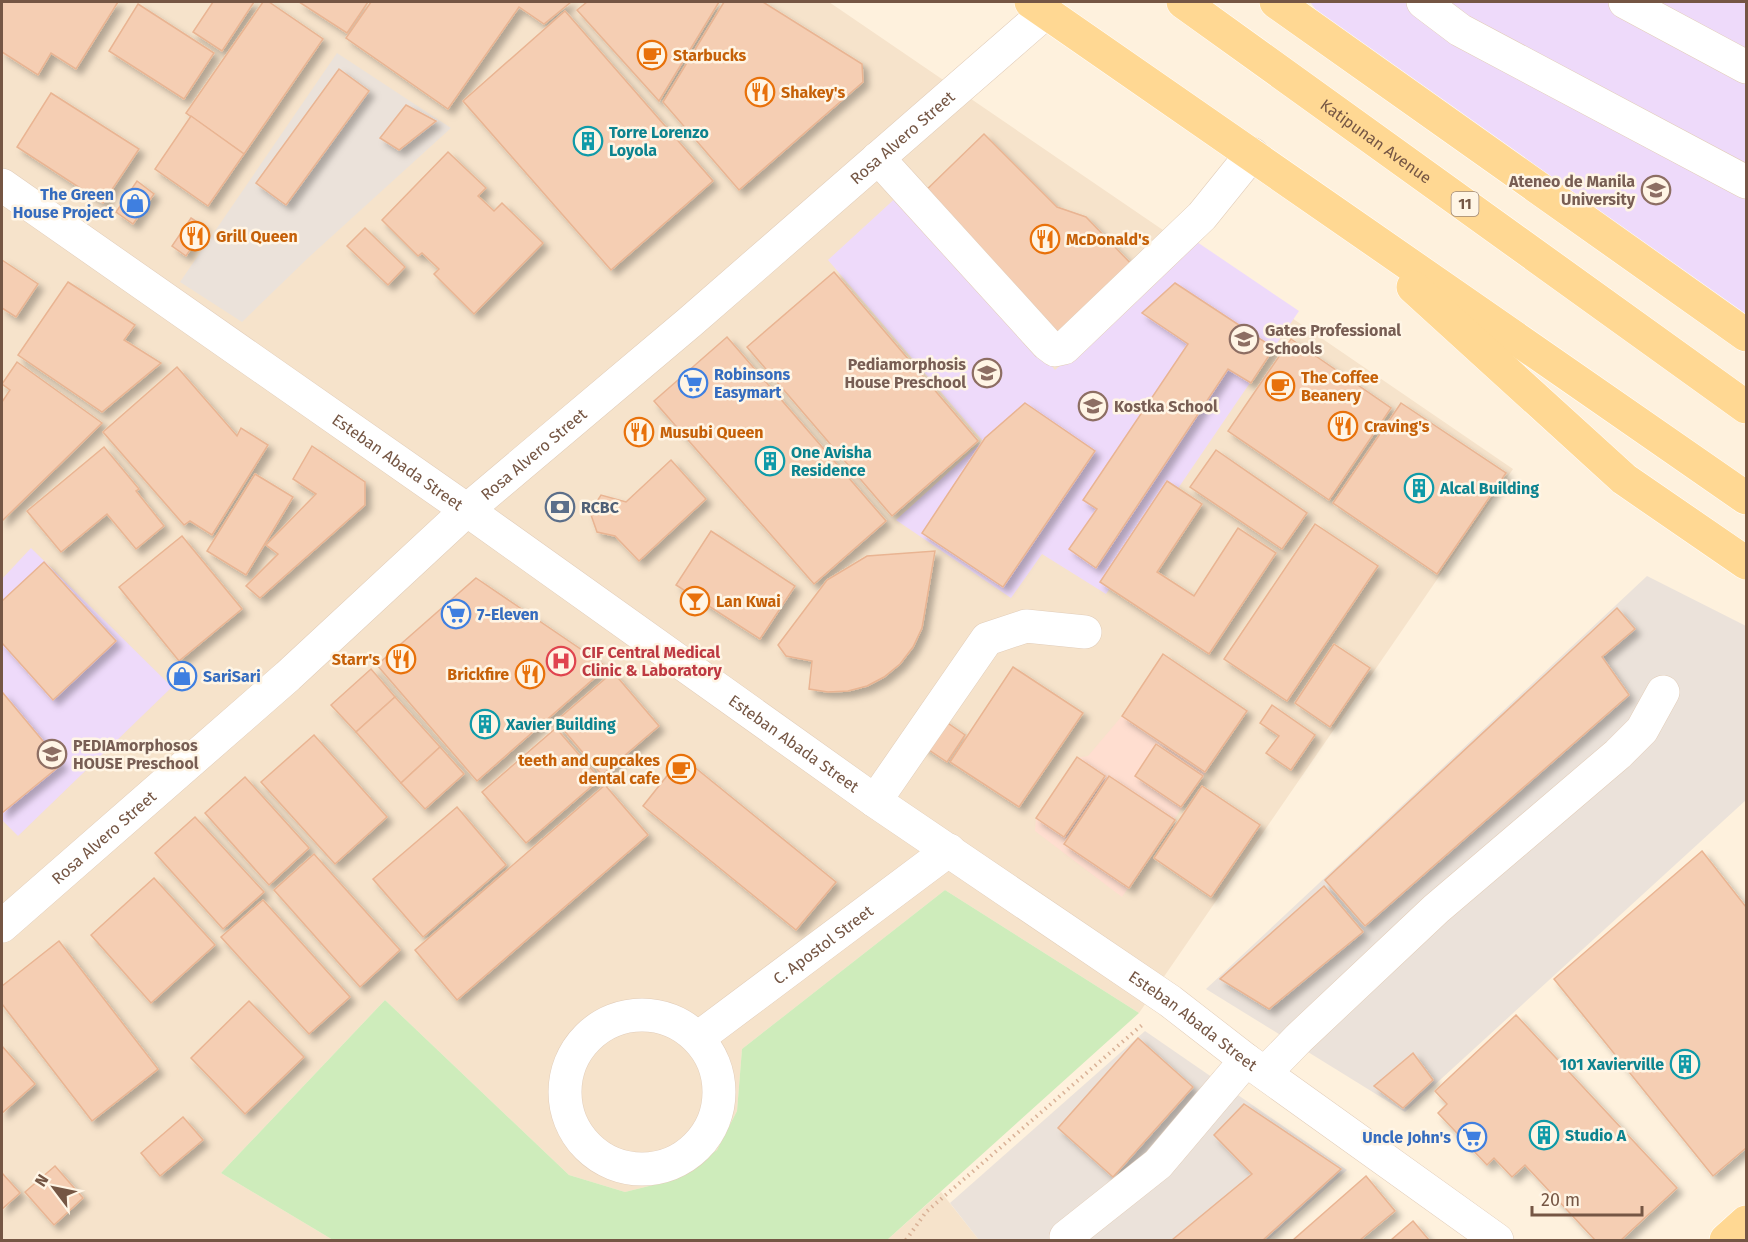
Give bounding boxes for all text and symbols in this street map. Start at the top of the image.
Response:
cafe icon: Starbucks [636,39,668,71]
place label: Starbucks [673,46,746,65]
restaurant icon: Shakey's [744,76,776,108]
place label: Shakey's [781,83,845,102]
street label: Rosa Alvero Street [846,87,958,188]
street label: Katipunan Avenue [1317,95,1435,187]
place label: Torre Lorenzo Loyola [609,123,709,160]
building icon: Torre Lorenzo Loyola [572,125,604,157]
place label: Ateneo de Manila University [1508,172,1636,209]
school or university icon: Ateneo de Manila University [1640,174,1672,206]
place label: The Green House Project [13,185,115,222]
shop icon: The Green House Project [119,187,151,219]
road number: 11 [1452,192,1478,216]
restaurant icon: Grill Queen [179,220,211,252]
restaurant icon: McDonald's [1029,223,1061,255]
place label: Grill Queen [216,227,298,246]
place label: McDonald's [1066,230,1150,249]
place label: Gates Professional Schools [1265,321,1401,358]
school or university icon: Gates Professional Schools [1228,323,1260,355]
place label: Pediamorphosis House Preschool [844,355,966,392]
school or university icon: Pediamorphosis House Preschool [971,357,1003,389]
place label: Robinsons Easymart [714,365,791,402]
supermarket icon: Robinsons Easymart [677,367,709,399]
place label: The Coffee Beanery [1301,368,1379,405]
cafe icon: The Coffee Beanery [1264,370,1296,402]
school or university icon: Kostka School [1077,390,1109,422]
place label: Kostka School [1114,397,1218,416]
street label: Rosa Alvero Street [477,404,590,504]
street label: Esteban Abada Street [329,409,467,514]
restaurant icon: Craving's [1327,410,1359,442]
restaurant icon: Musubi Queen [623,416,655,448]
place label: Craving's [1364,417,1430,436]
place label: Musubi Queen [660,423,764,442]
place label: One Avisha Residence [791,443,872,480]
building icon: One Avisha Residence [754,445,786,477]
building icon: Alcal Building [1403,472,1435,504]
place label: Alcal Building [1439,479,1539,498]
bank icon: RCBC [544,491,576,523]
place label: RCBC [581,498,620,517]
bar icon: Lan Kwai [679,585,711,617]
place label: Lan Kwai [716,592,781,611]
supermarket icon: 7-Eleven [440,598,472,630]
place label: 7-Eleven [477,605,539,624]
restaurant icon: Starr's [385,643,417,675]
place label: CIF Central Medical Clinic & Laboratory [582,643,722,680]
hospital icon: CIF Central Medical Clinic & Laboratory [545,645,577,677]
place label: Starr's [332,650,380,669]
restaurant icon: Brickfire [514,658,546,690]
shop icon: SariSari [166,660,198,692]
place label: Brickfire [447,665,509,684]
place label: SariSari [203,667,261,686]
street label: Esteban Abada Street [725,690,863,796]
building icon: Xavier Building [469,708,501,740]
place label: Xavier Building [505,715,616,734]
place label: PEDIAmorphosos HOUSE Preschool [73,736,199,773]
school or university icon: PEDIAmorphosos HOUSE Preschool [36,738,68,770]
place label: teeth and cupcakes dental cafe [518,751,660,788]
cafe icon: teeth and cupcakes dental cafe [665,753,697,785]
street label: Rosa Alvero Street [48,786,160,888]
street label: C. Apostol Street [769,901,877,988]
street label: Esteban Abada Street [1125,966,1261,1075]
building icon: 101 Xavierville [1669,1048,1701,1080]
place label: 101 Xavierville [1560,1055,1664,1074]
building icon: Studio A [1528,1119,1560,1151]
supermarket icon: Uncle John's [1456,1121,1488,1153]
place label: Studio A [1565,1126,1627,1145]
place label: Uncle John's [1362,1128,1451,1147]
north arrow [24,1158,84,1218]
text: N [31,1171,53,1190]
scale bar [1532,1179,1642,1217]
text: 20 m [1541,1189,1580,1211]

